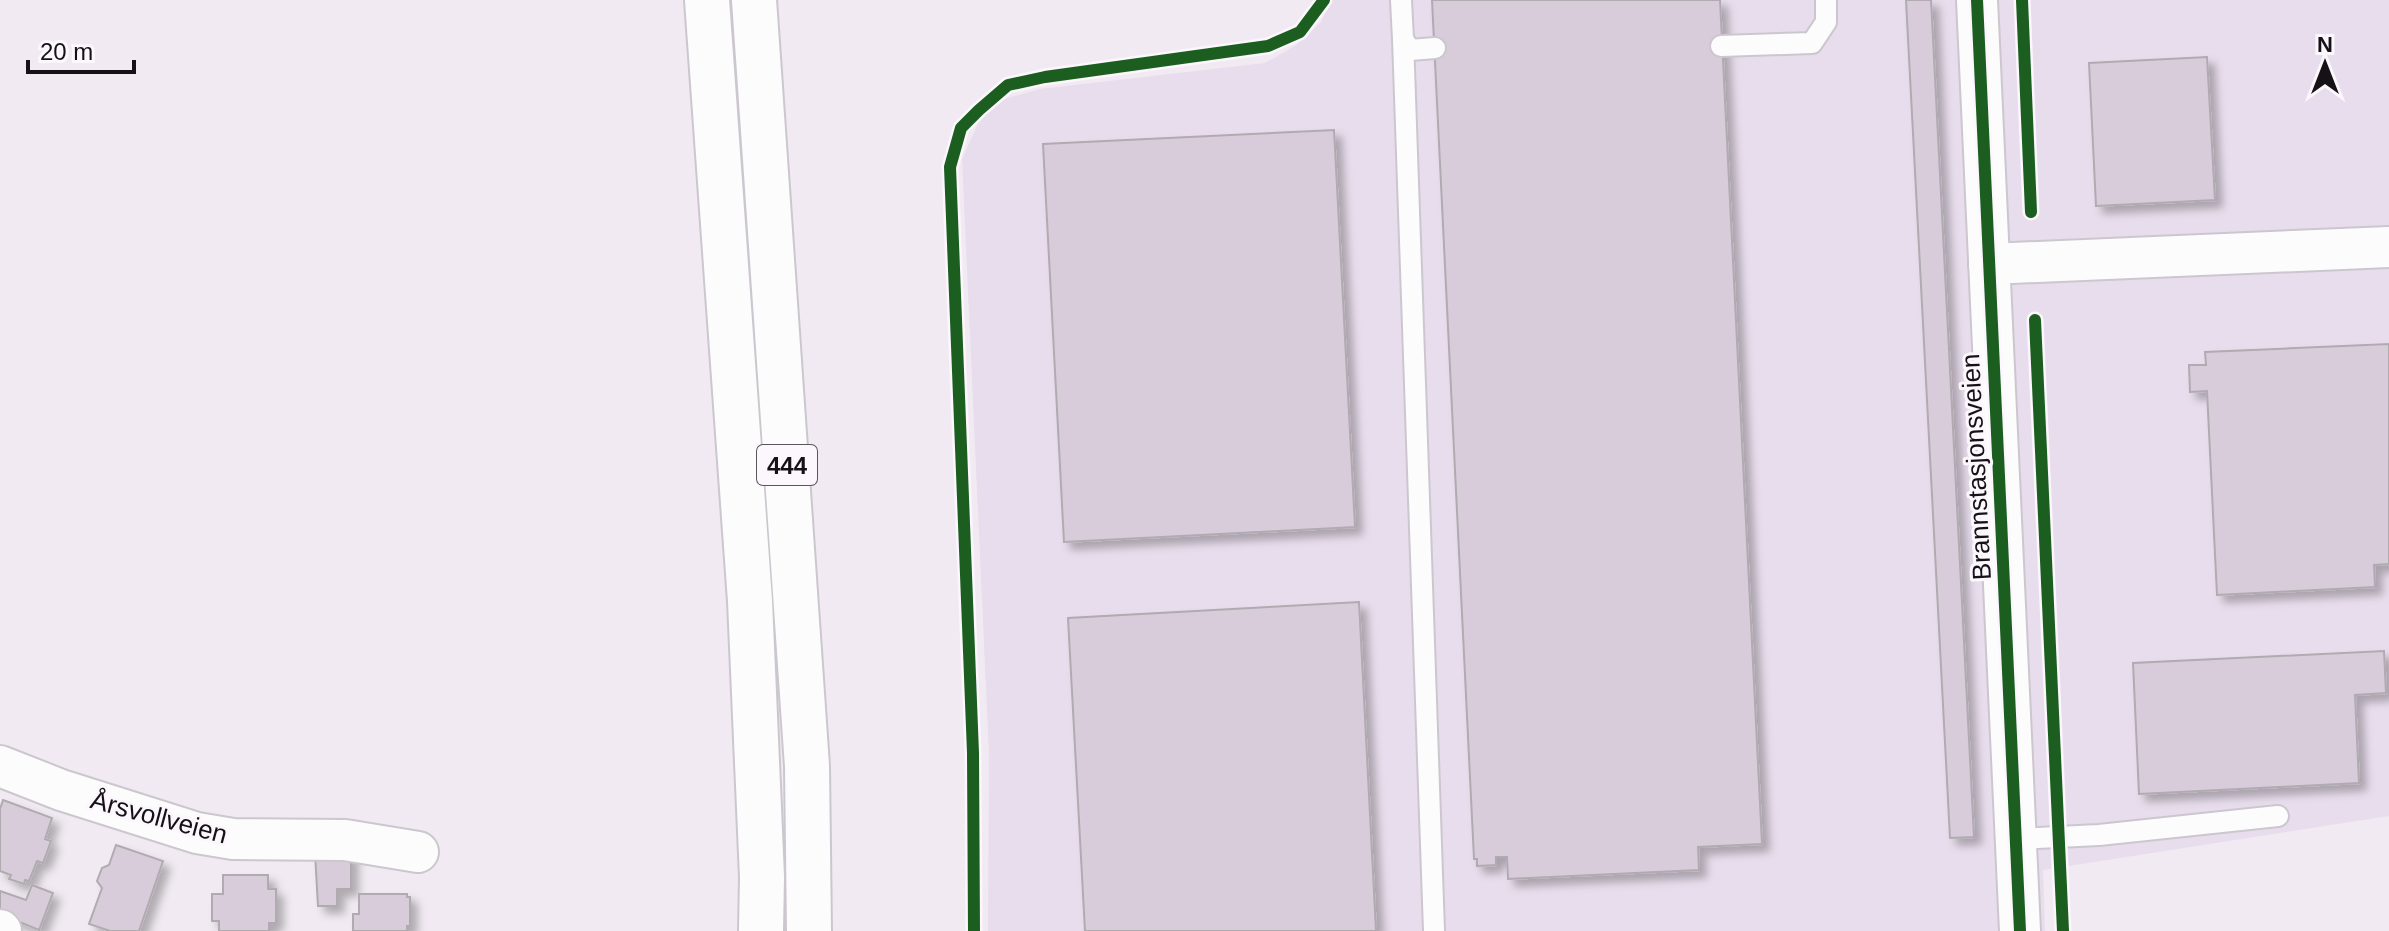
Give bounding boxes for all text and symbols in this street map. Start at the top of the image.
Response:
scale bar [28,24,134,74]
north arrow [2285,24,2365,104]
text: N [2317,32,2333,57]
text: 20 m [40,38,93,65]
street label: Brannstasjonsveien [1955,353,1997,581]
road number: 444 [757,445,817,485]
street label: Årsvollveien [87,784,231,850]

